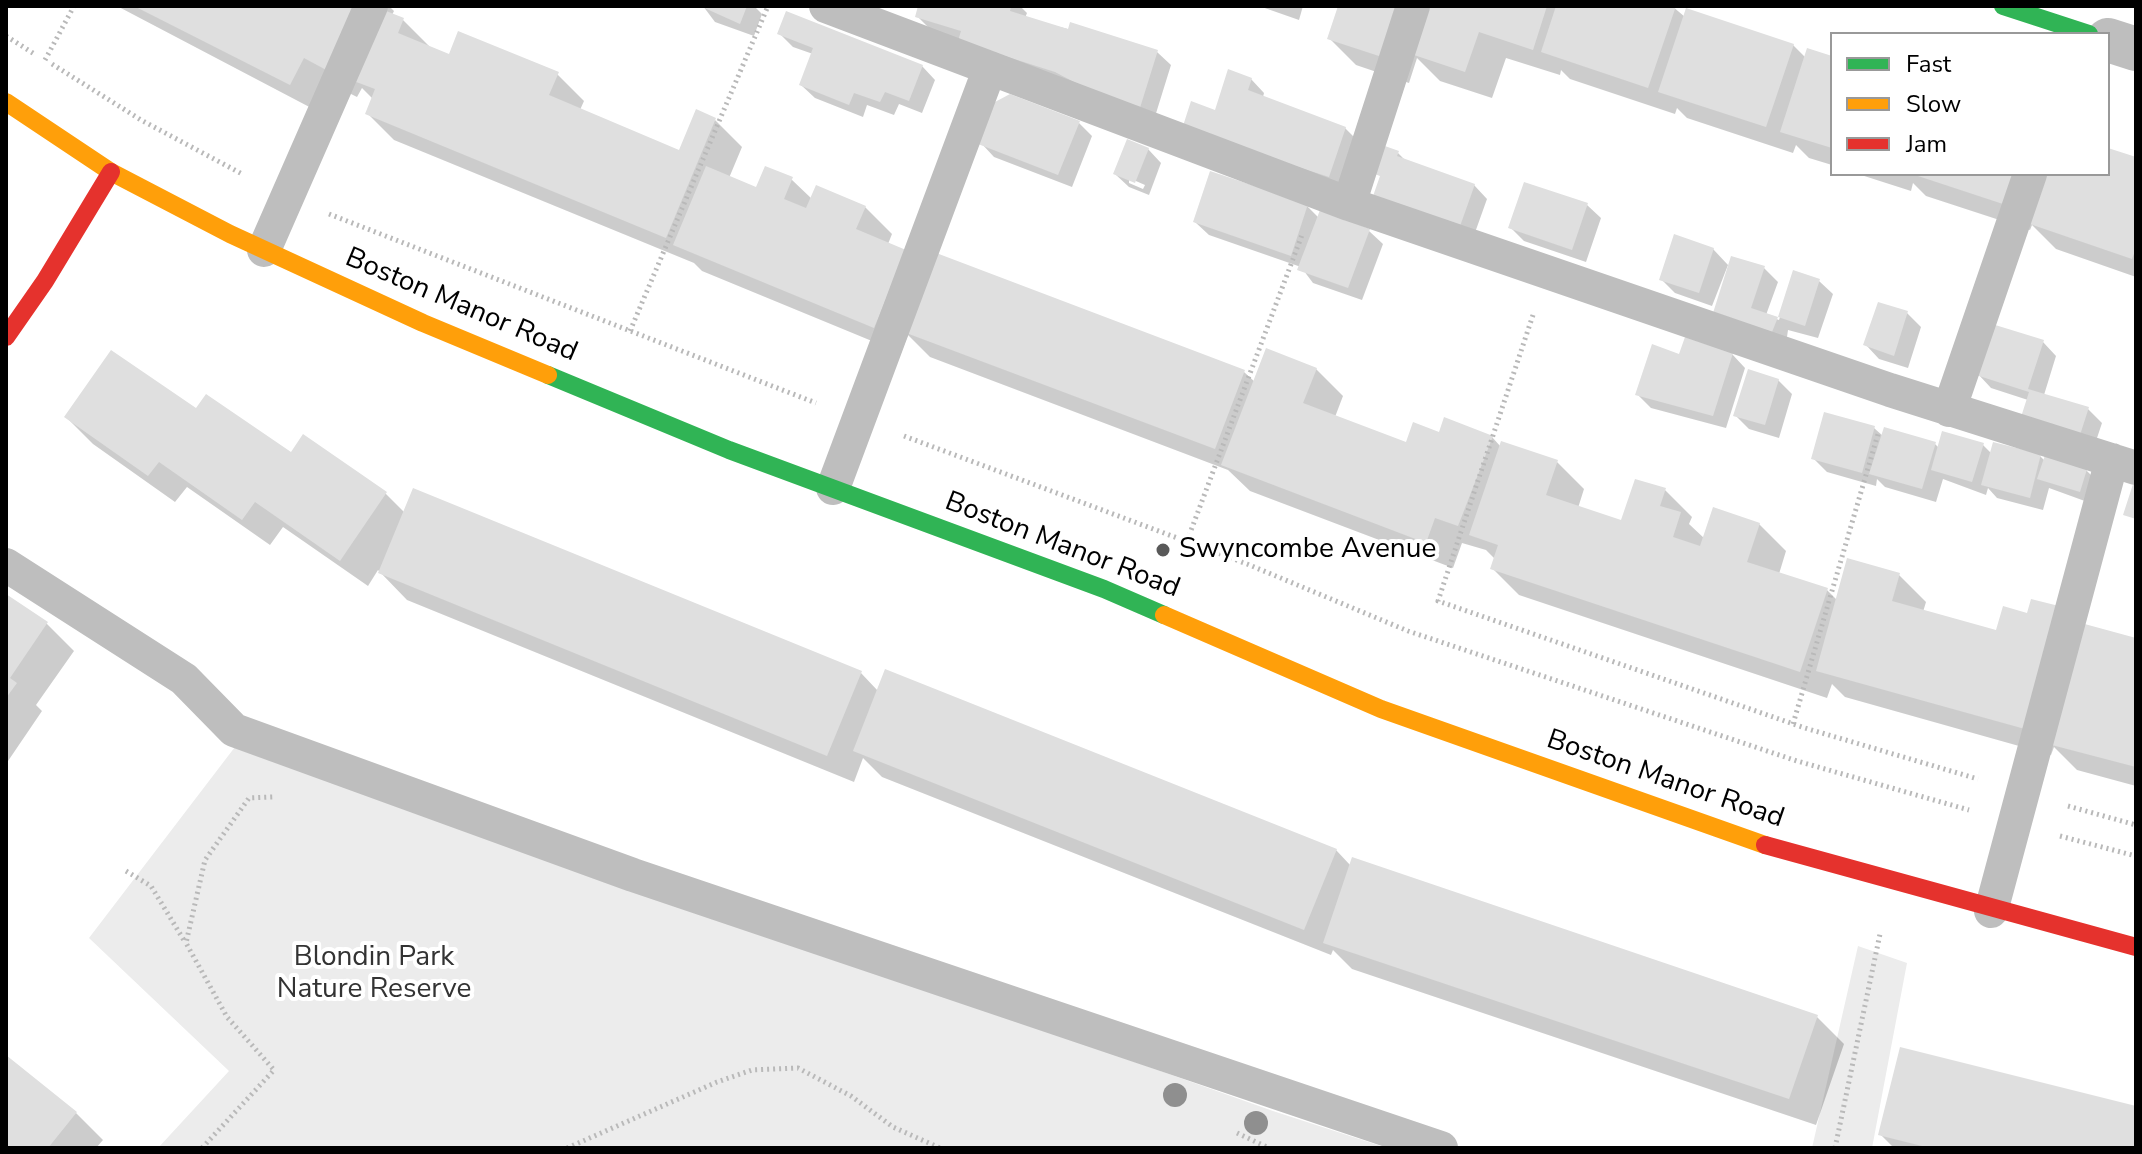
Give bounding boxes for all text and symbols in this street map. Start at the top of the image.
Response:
legend [1830,32,2110,176]
text: Fast [1906,48,1951,80]
text: Slow [1906,88,1961,120]
text: Jam [1906,128,1947,160]
street label: Boston Manor Road [340,242,582,370]
street label: Boston Manor Road [940,486,1184,606]
place label: Swyncombe Avenue [1179,533,1436,567]
marker: Swyncombe Avenue [1154,541,1172,559]
street label: Boston Manor Road [1542,724,1788,836]
park label: Blondin Park Nature Reserve [277,941,471,1007]

